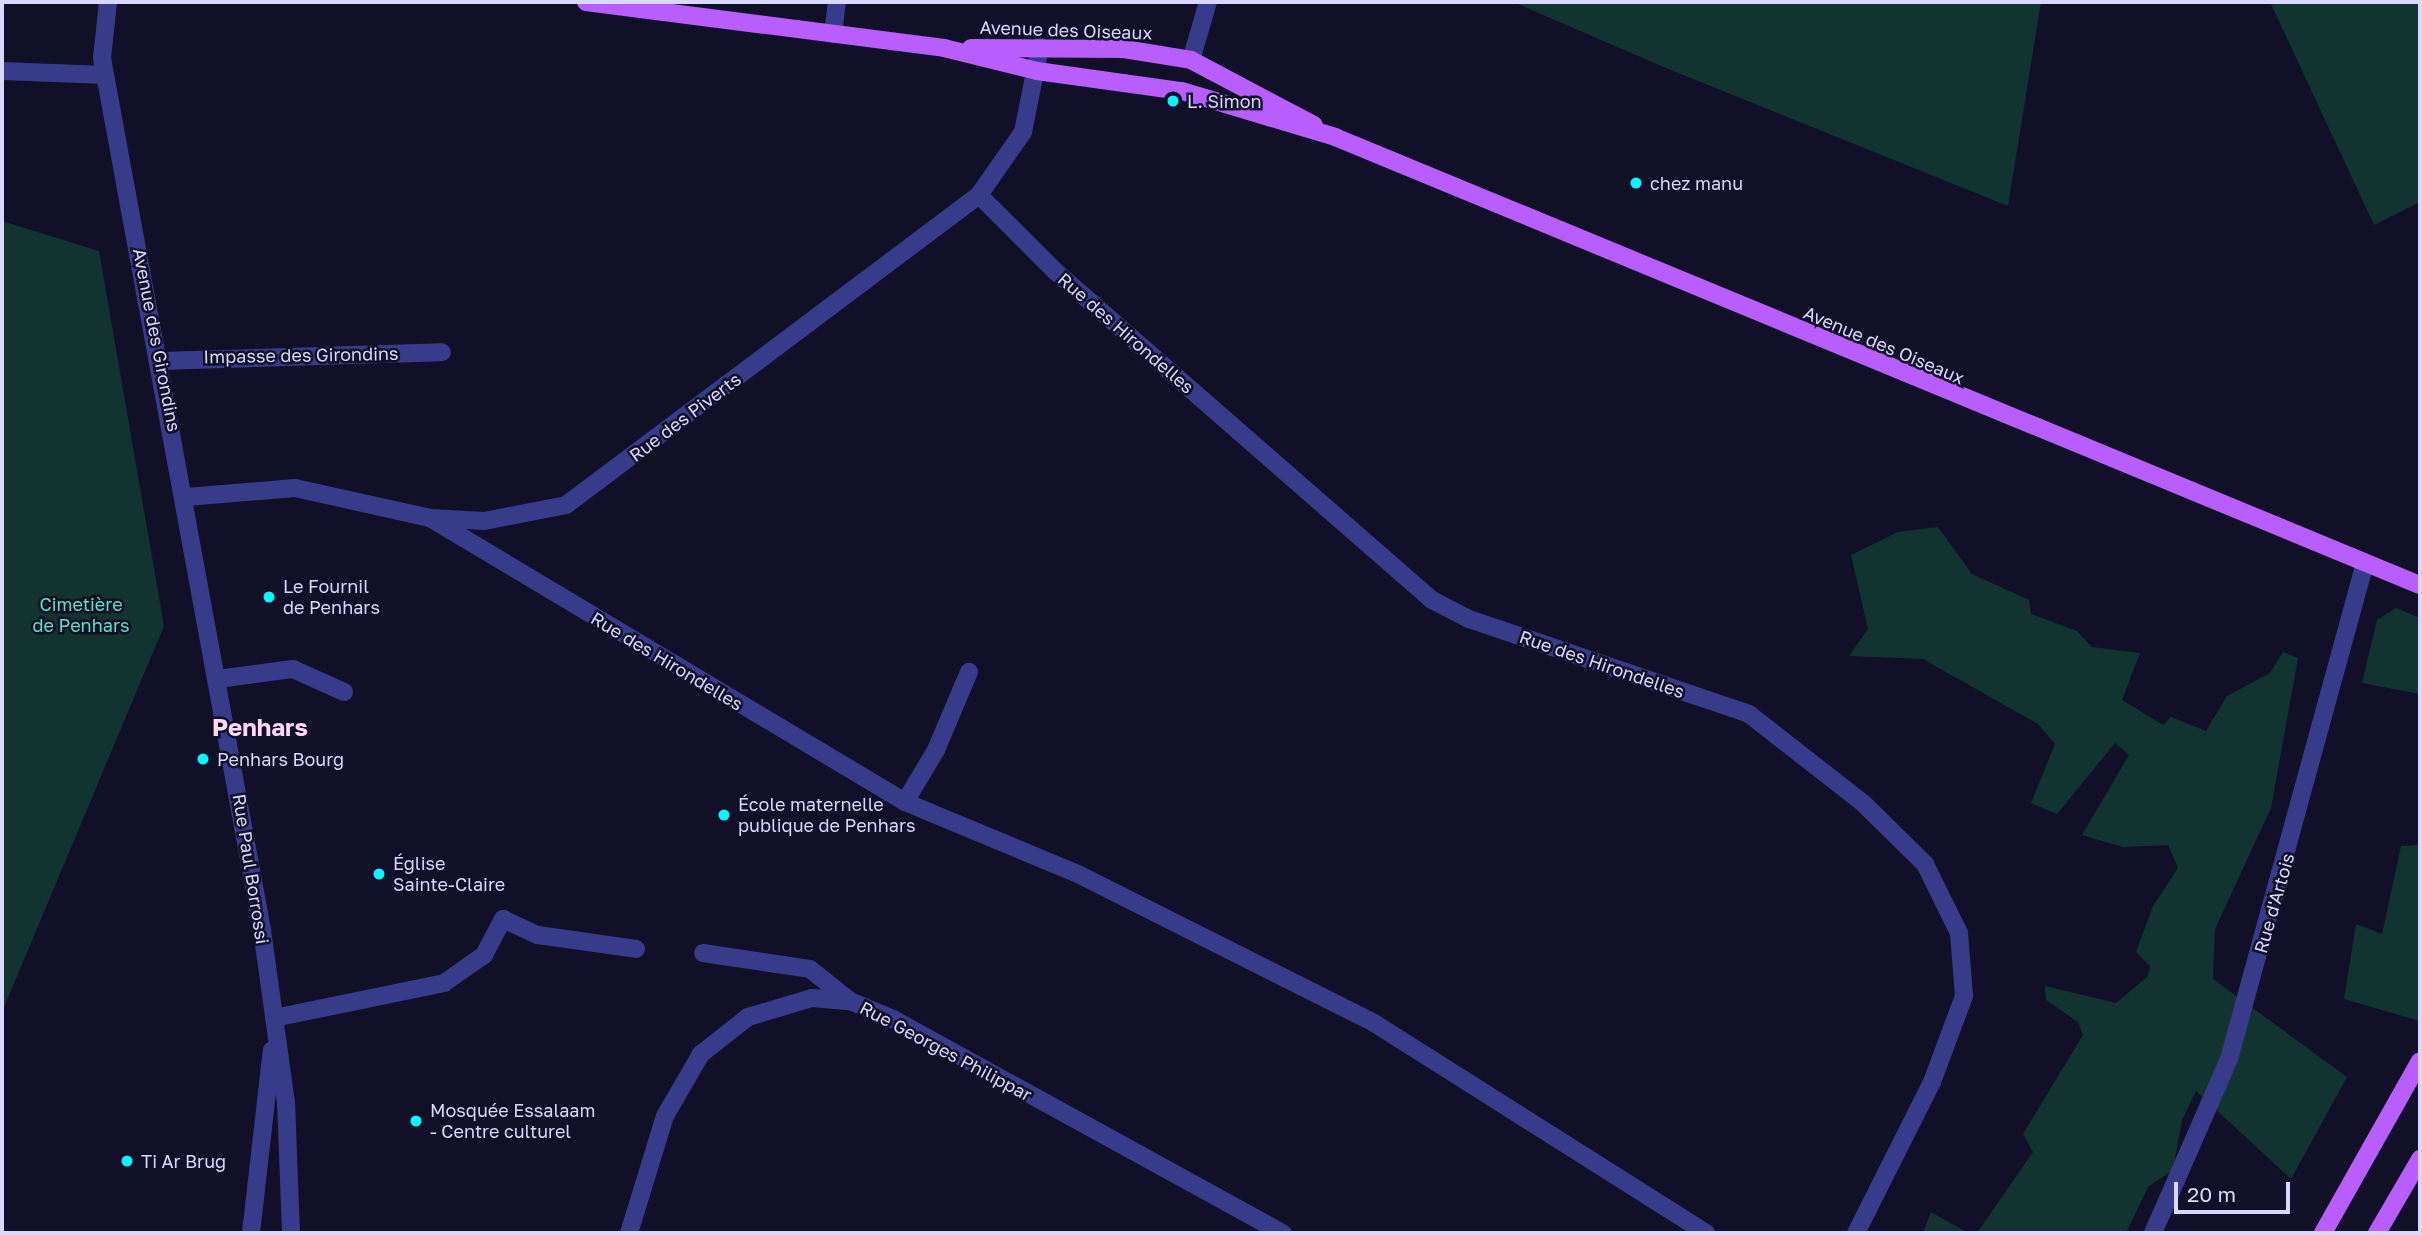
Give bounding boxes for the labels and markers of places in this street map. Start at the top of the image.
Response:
place label: L. Simon [1187,90,1262,112]
marker: L. Simon [1165,93,1181,109]
place label: chez manu [1650,172,1743,194]
marker: chez manu [1628,175,1644,191]
place label: Le Fournil de Penhars [283,576,380,618]
marker: Le Fournil de Penhars [261,589,277,605]
place label: Penhars Bourg [217,748,344,770]
marker: Penhars Bourg [195,751,211,767]
place label: École maternelle publique de Penhars [738,794,915,836]
marker: École maternelle publique de Penhars [716,807,732,823]
place label: Église Sainte-Claire [393,853,505,896]
marker: Église Sainte-Claire [371,866,387,882]
place label: Mosquée Essalaam - Centre culturel [430,1100,595,1142]
marker: Mosquée Essalaam - Centre culturel [408,1113,424,1129]
place label: Ti Ar Brug [141,1150,226,1172]
marker: Ti Ar Brug [119,1153,135,1169]

